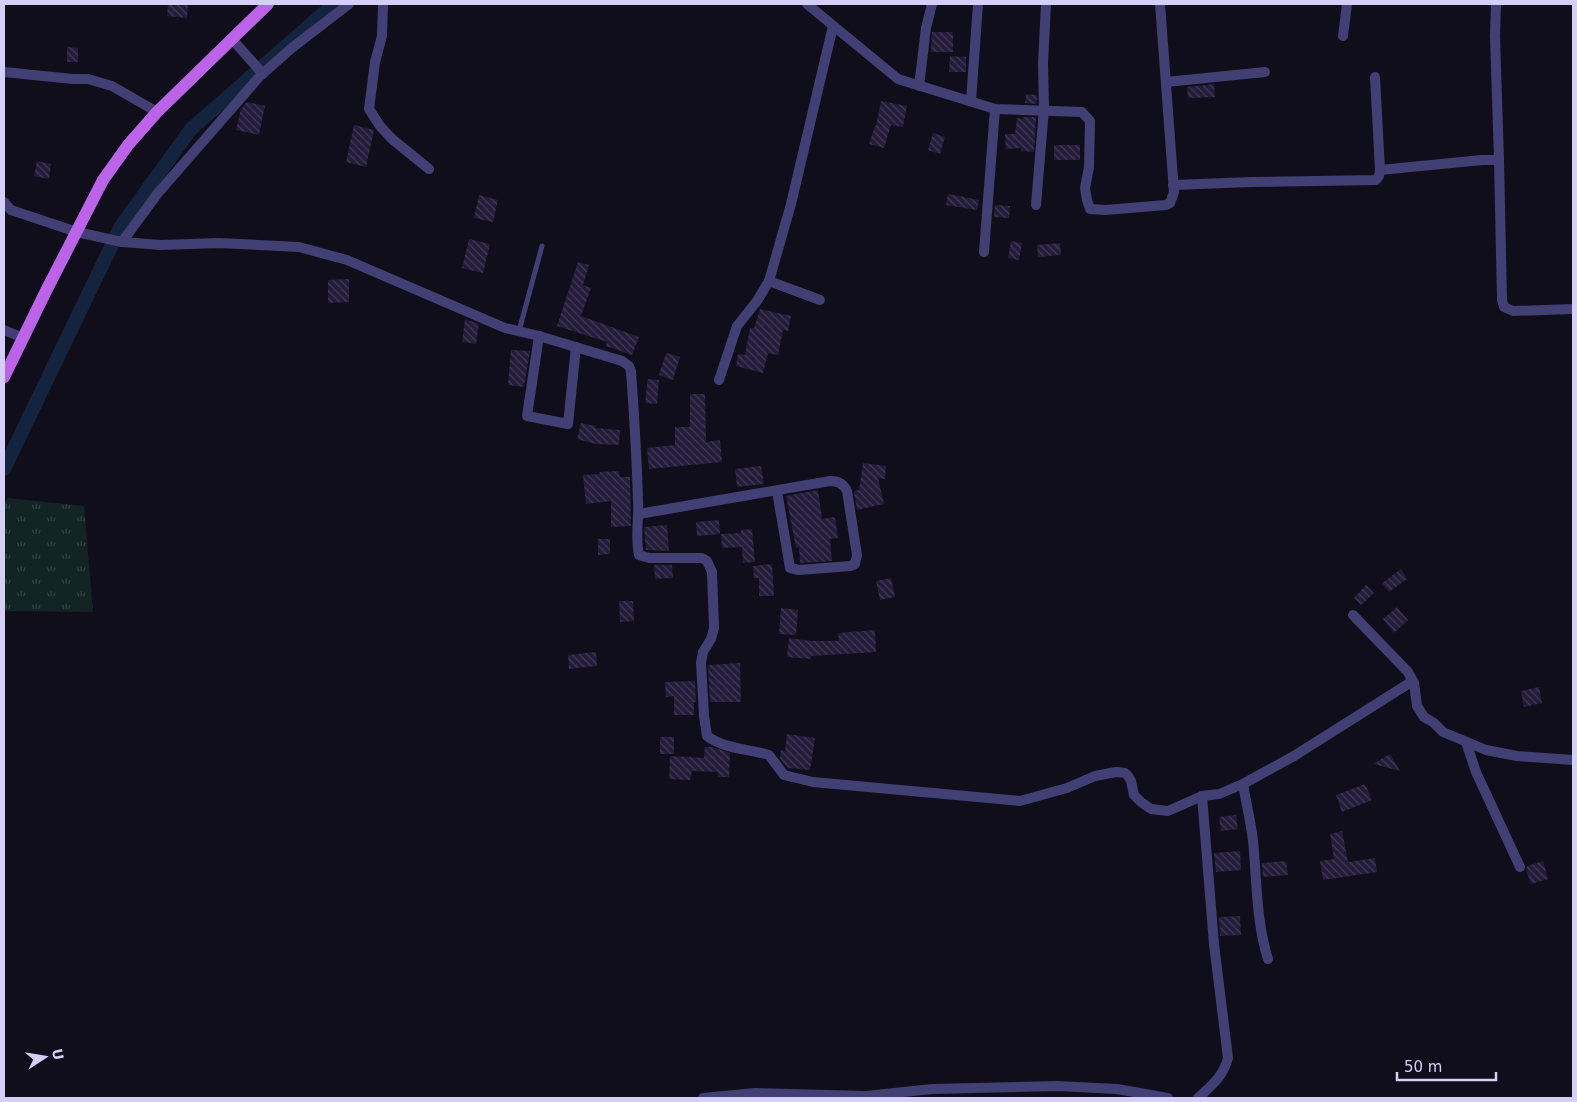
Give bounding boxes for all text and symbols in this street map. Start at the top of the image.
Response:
north arrow [20,1032,70,1082]
text: U [49,1047,67,1062]
scale bar [1397,1050,1496,1082]
text: 50 m [1404,1058,1442,1076]

